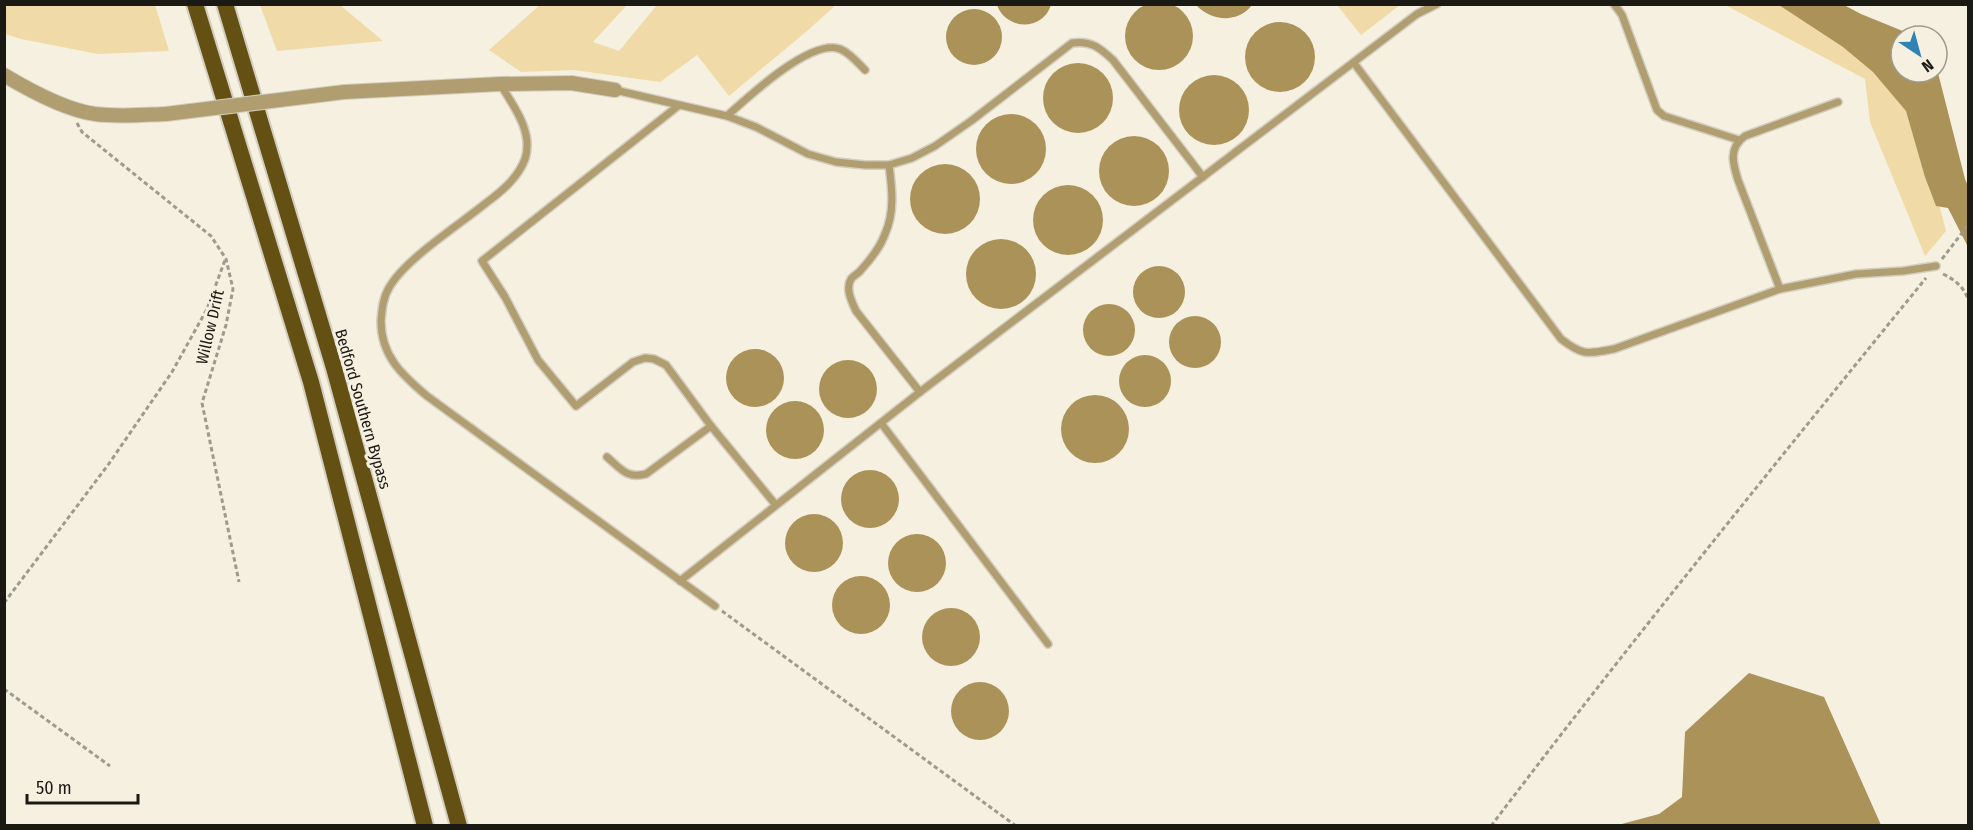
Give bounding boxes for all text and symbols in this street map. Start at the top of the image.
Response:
north arrow [1889,24,1949,84]
text: N [1918,55,1937,76]
street label: Willow Drift [192,287,228,366]
street label: Bedford Southern Bypass [331,327,395,491]
scale bar [27,767,138,805]
text: 50 m [36,777,72,799]

